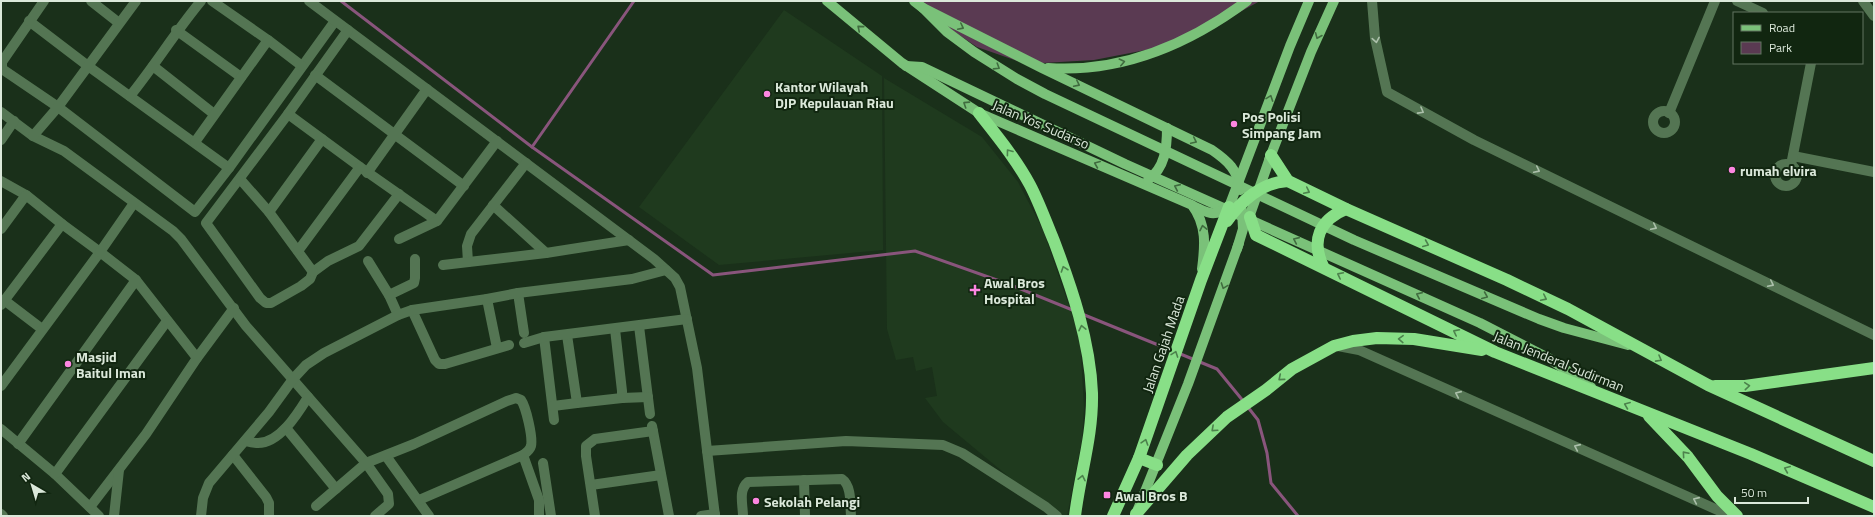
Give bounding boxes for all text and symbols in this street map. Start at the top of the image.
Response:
legend [1733,12,1863,64]
text: Road [1769,18,1795,37]
one-way arrow [956,22,964,29]
one-way arrow [858,26,865,33]
one-way arrow [1315,32,1323,40]
one-way arrow [1371,37,1380,43]
text: Park [1769,38,1792,57]
one-way arrow [1119,58,1126,67]
one-way arrow [993,62,1000,69]
place label: Kantor Wilayah DJP Kepulauan Riau [775,76,894,113]
one-way arrow [1073,80,1080,87]
marker: Kantor Wilayah DJP Kepulauan Riau [762,89,772,99]
street label: Jalan Yos Sudarso [989,94,1093,154]
one-way arrow [1266,95,1274,102]
one-way arrow [963,102,970,109]
place label: Pos Polisi Simpang Jam [1242,106,1321,143]
one-way arrow [1417,107,1424,114]
marker: Pos Polisi Simpang Jam [1229,119,1239,129]
one-way arrow [1190,136,1197,144]
one-way arrow [1007,149,1014,156]
one-way arrow [1093,160,1100,168]
place label: rumah elvira [1740,160,1817,181]
one-way arrow [1533,165,1540,173]
marker: rumah elvira [1727,165,1737,175]
one-way arrow [1174,184,1182,192]
one-way arrow [1303,186,1311,194]
one-way arrow [1650,222,1657,230]
one-way arrow [1199,225,1207,231]
one-way arrow [1293,236,1300,244]
one-way arrow [1421,239,1429,247]
one-way arrow [1061,265,1069,272]
place label: Awal Bros Hospital [984,272,1045,309]
one-way arrow [1336,272,1344,280]
one-way arrow [1766,279,1774,287]
one-way arrow [1220,282,1228,289]
marker: Awal Bros Hospital [969,284,981,296]
one-way arrow [1481,291,1489,299]
one-way arrow [1416,292,1424,300]
street label: Jalan Gajah Mada [1137,293,1189,395]
one-way arrow [1540,293,1547,301]
one-way arrow [1078,325,1086,332]
street label: Jalan Jenderal Sudirman [1490,325,1628,397]
one-way arrow [1453,330,1460,337]
one-way arrow [1398,334,1404,343]
place label: Masjid Baitul Iman [76,346,146,383]
one-way arrow [1170,350,1178,357]
one-way arrow [1655,354,1662,361]
marker: Masjid Baitul Iman [63,359,73,369]
one-way arrow [1278,374,1286,381]
one-way arrow [1744,381,1750,390]
one-way arrow [1455,391,1462,399]
one-way arrow [1624,402,1632,410]
one-way arrow [1211,424,1218,431]
one-way arrow [1140,438,1149,445]
one-way arrow [1573,444,1581,452]
one-way arrow [1682,451,1690,459]
north arrow [12,465,52,505]
one-way arrow [1783,466,1791,474]
text: N [18,468,34,486]
one-way arrow [1078,475,1086,481]
scale bar [1735,479,1808,505]
text: 50 m [1741,483,1767,502]
place label: Awal Bros B [1115,485,1187,506]
marker: Awal Bros B [1102,490,1112,500]
place label: Sekolah Pelangi [764,491,860,512]
marker: Sekolah Pelangi [751,496,761,506]
one-way arrow [1692,497,1700,505]

